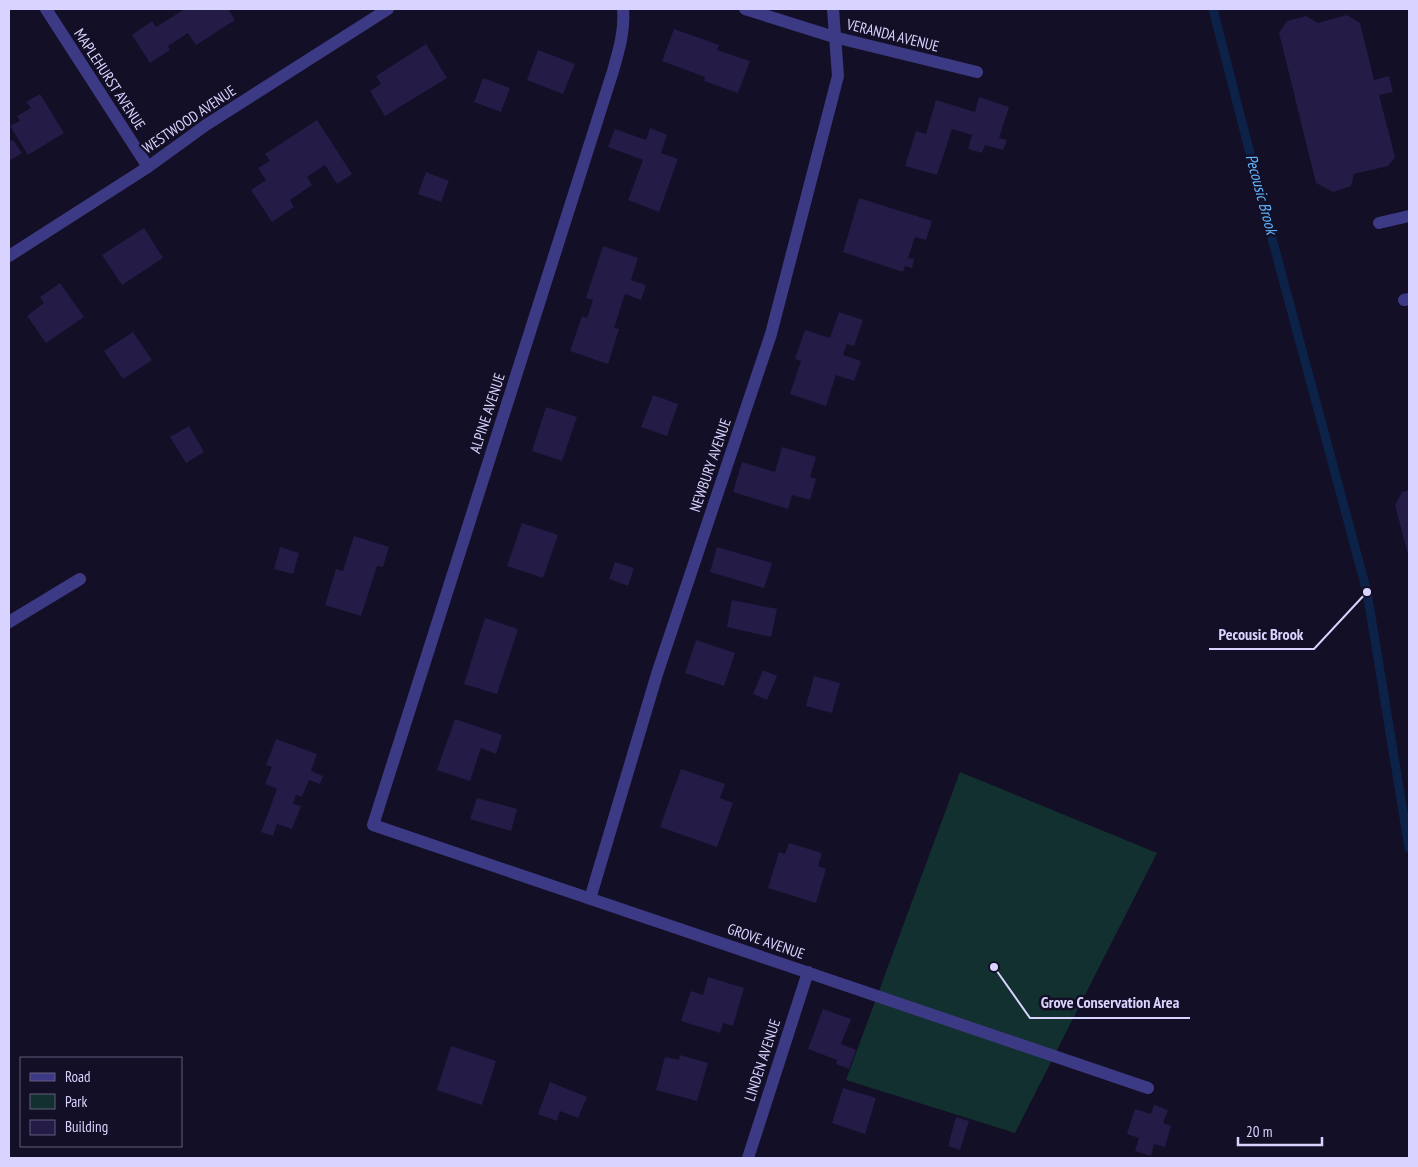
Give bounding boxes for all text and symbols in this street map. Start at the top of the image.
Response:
street label: VERANDA AVENUE [844,14,941,56]
street label: MAPLEHURST AVENUE [70,25,150,133]
street label: WESTWOOD AVENUE [139,81,239,157]
water label: Pecousic Brook [1242,152,1283,238]
street label: ALPINE AVENUE [465,371,509,455]
street label: NEWBURY AVENUE [685,416,735,514]
callout: Pecousic Brook [1209,618,1314,649]
text: Pecousic Brook [1219,624,1304,644]
street label: GROVE AVENUE [725,919,807,963]
callout: Grove Conservation Area [1030,987,1190,1018]
text: Grove Conservation Area [1041,992,1180,1012]
street label: LINDEN AVENUE [740,1017,784,1103]
legend [20,1057,182,1147]
text: Road [65,1067,91,1086]
text: Park [65,1092,87,1111]
scale bar [1238,1114,1322,1146]
text: Building [65,1117,108,1136]
text: 20 m [1246,1122,1272,1141]

